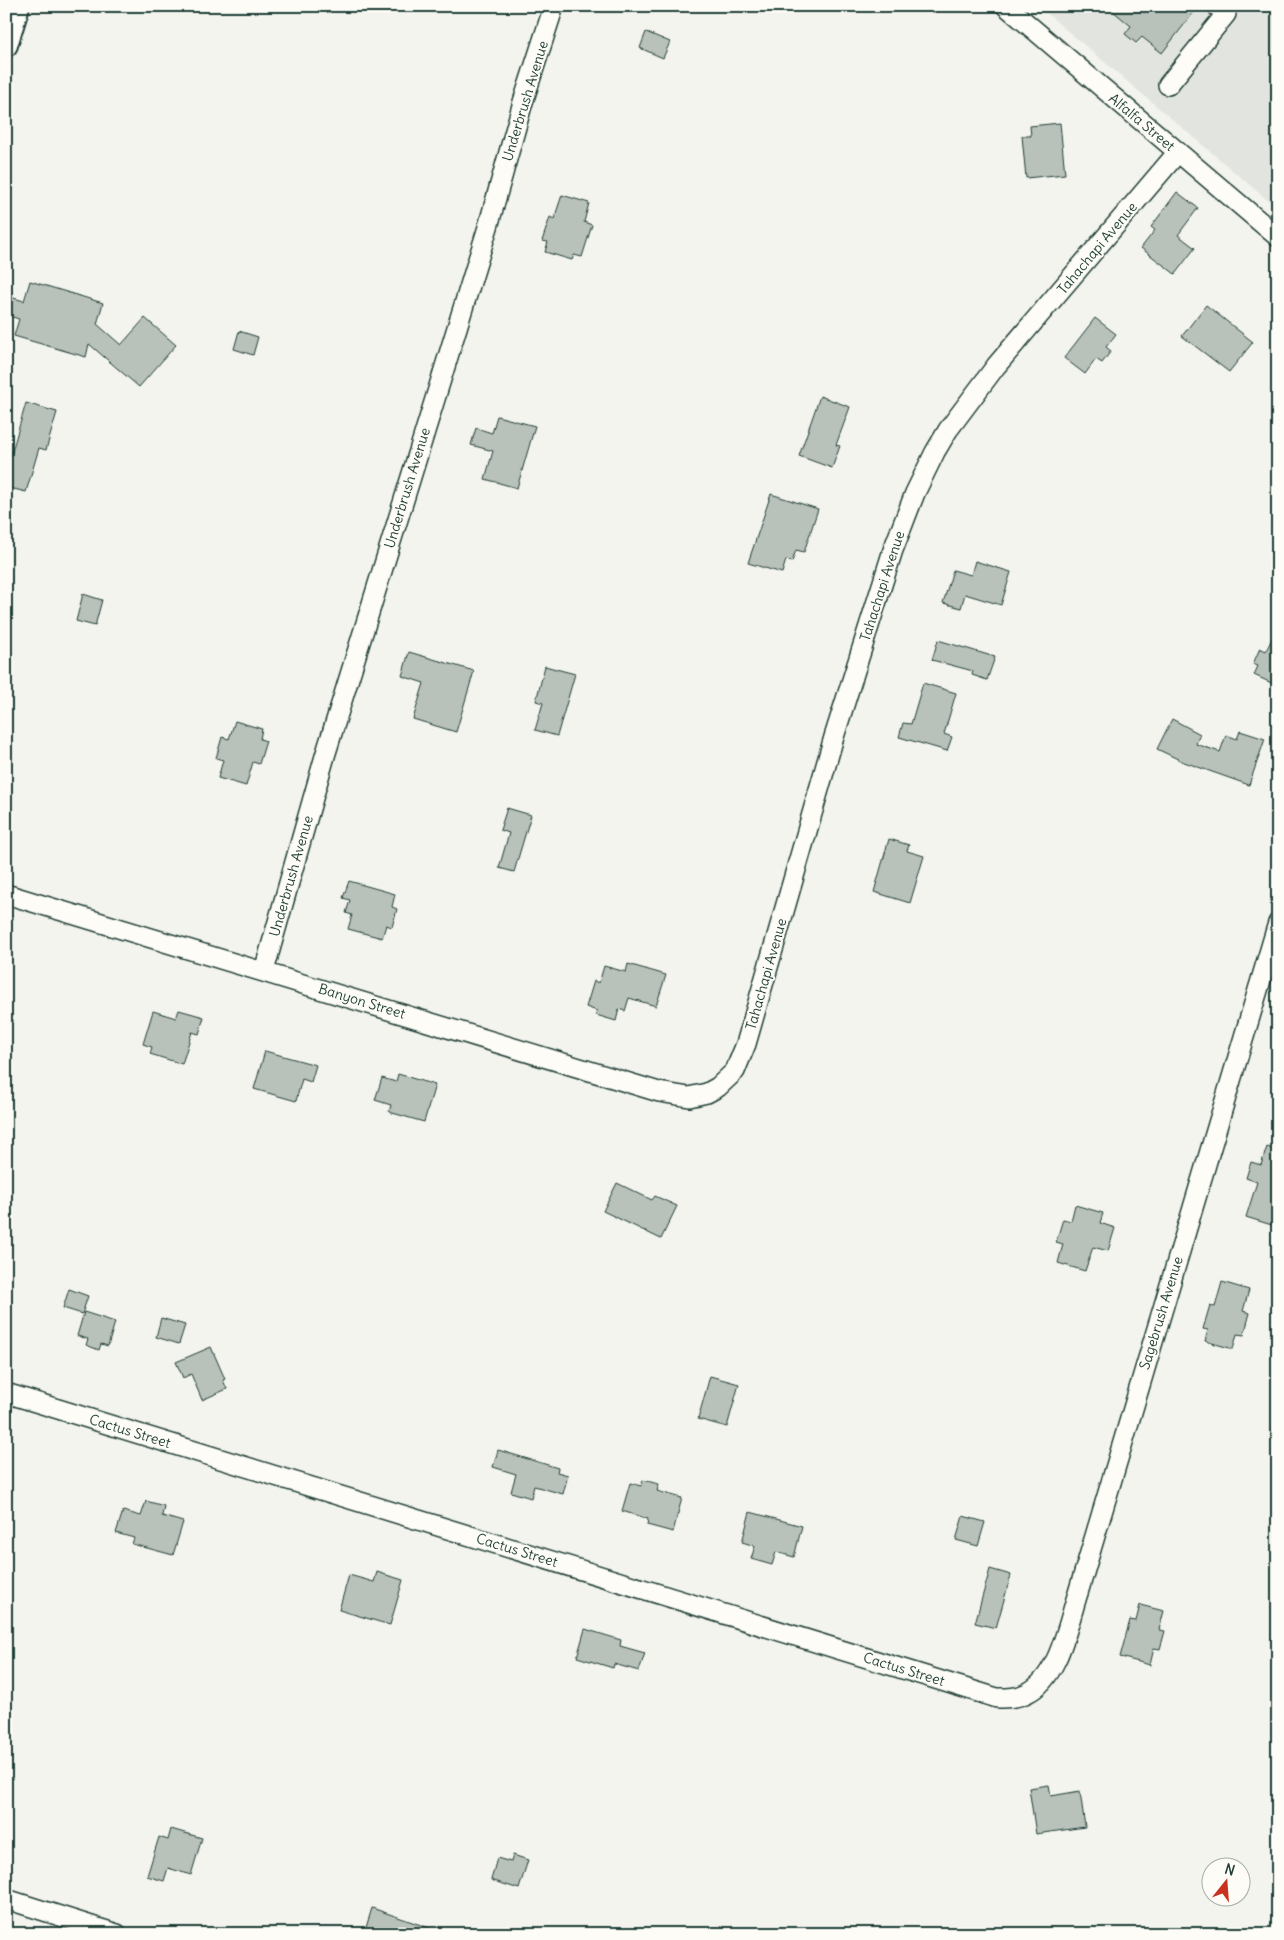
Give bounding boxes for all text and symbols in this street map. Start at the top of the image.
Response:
street label: Underbrush Avenue [498,38,552,164]
street label: Alfalfa Street [1105,89,1179,155]
street label: Tahachapi Avenue [1053,198,1141,298]
street label: Underbrush Avenue [380,425,434,551]
street label: Tahachapi Avenue [856,529,908,643]
street label: Underbrush Avenue [265,813,317,939]
street label: Tahachapi Avenue [742,916,790,1032]
street label: Banyon Street [316,979,408,1023]
street label: Sagebrush Avenue [1135,1254,1187,1372]
street label: Cactus Street [87,1410,173,1452]
street label: Cactus Street [474,1529,560,1571]
street label: Cactus Street [861,1648,947,1690]
north arrow [1202,1858,1252,1908]
text: N [1223,1860,1237,1880]

